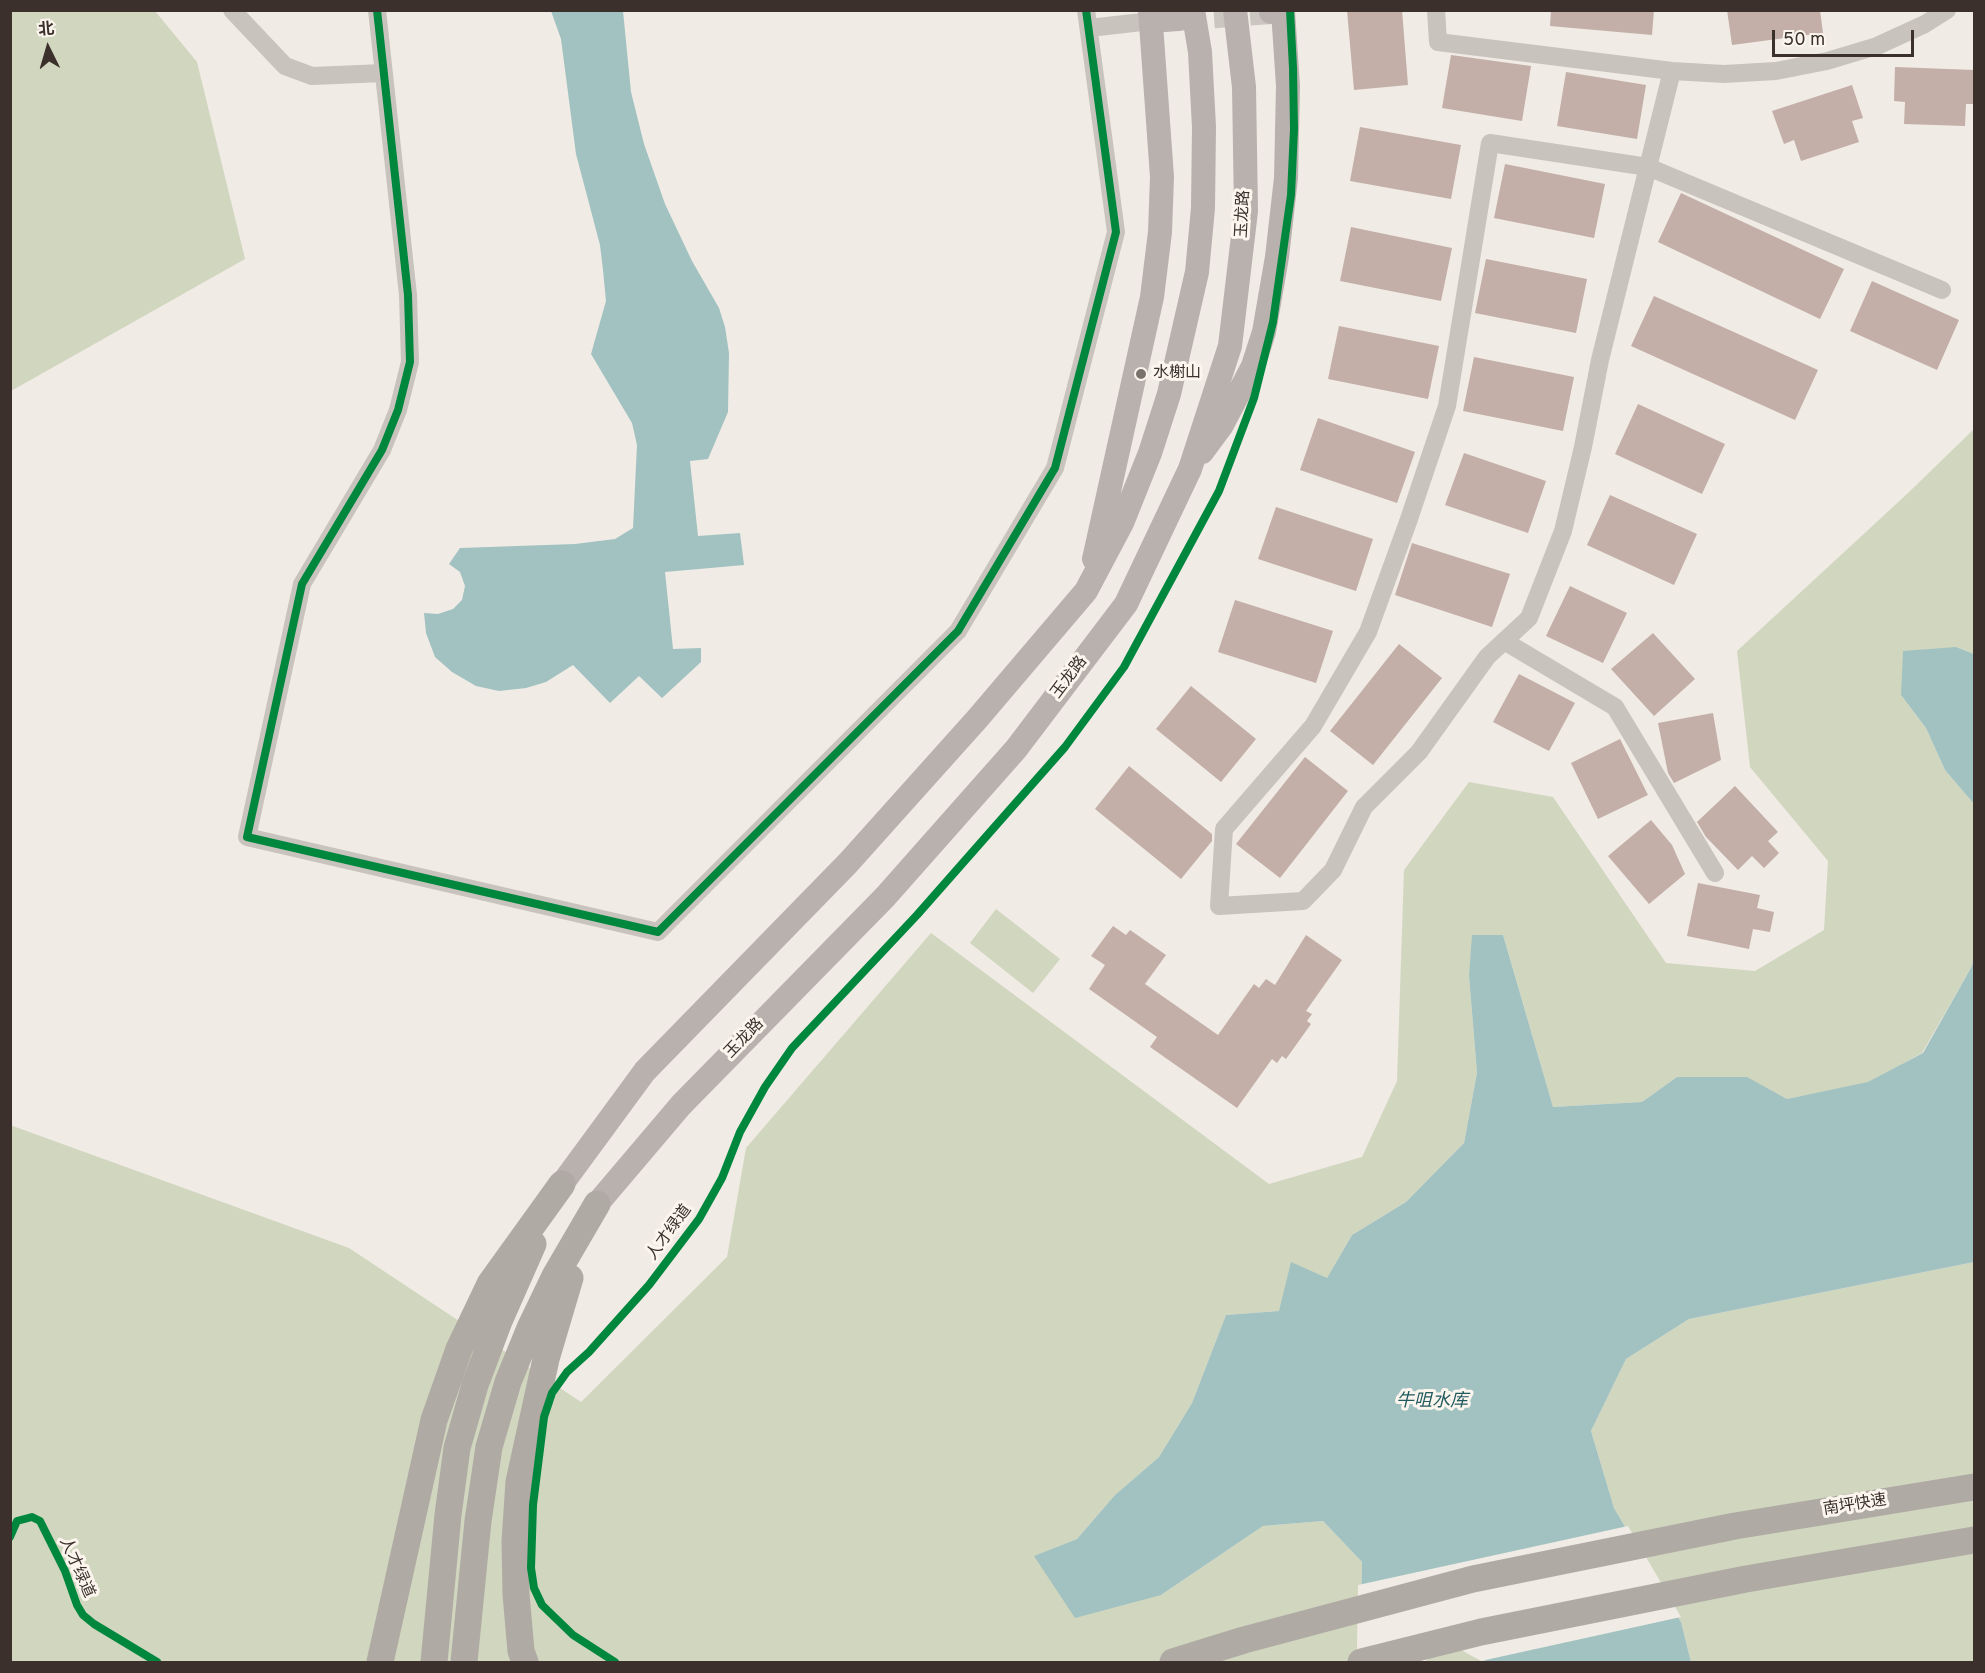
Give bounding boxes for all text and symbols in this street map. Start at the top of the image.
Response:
north arrow [18,18,78,78]
scale bar [1775,18,1918,56]
text: 北 [38,19,55,41]
text: 50 m [1783,29,1825,52]
street label: 玉龙路 [1233,190,1255,238]
place label: 水榭山 [1153,364,1201,384]
marker: 水榭山 [1134,367,1148,381]
street label: 玉龙路 [1048,653,1092,703]
street label: 玉龙路 [721,1015,769,1063]
street label: 人才绿道 [643,1201,697,1265]
water label: 牛咀水库 [1396,1391,1468,1413]
street label: 南坪快速 [1822,1492,1888,1520]
street label: 人才绿道 [54,1535,98,1601]

